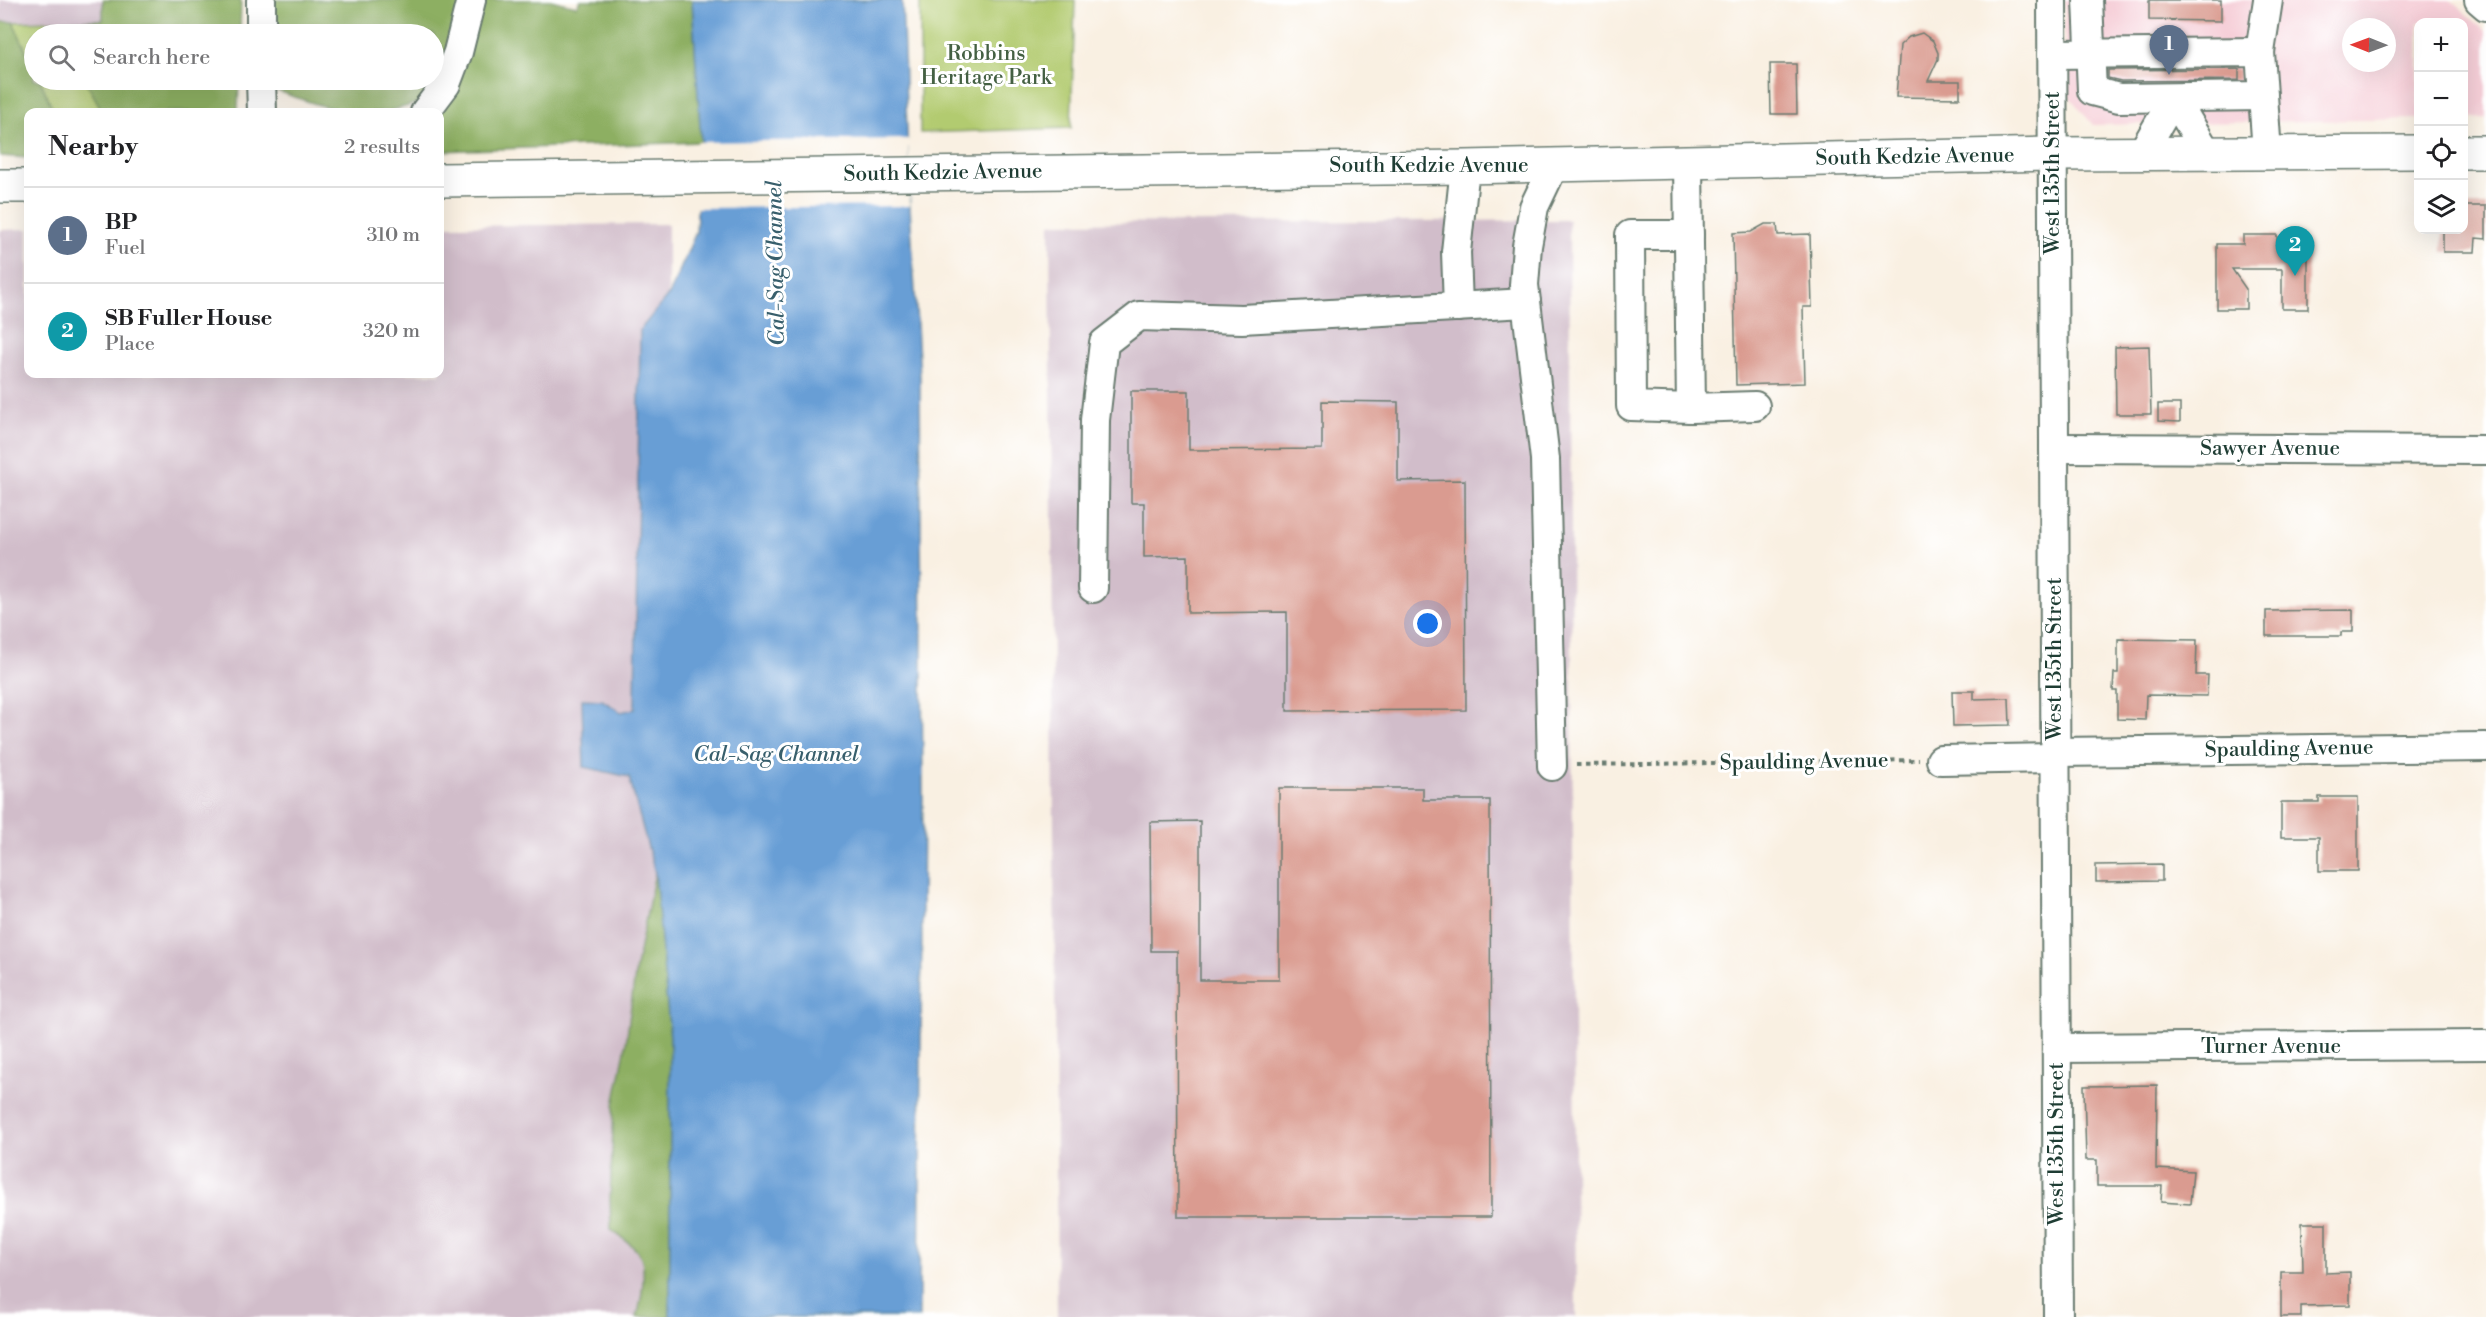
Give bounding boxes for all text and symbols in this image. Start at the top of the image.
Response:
north arrow [2342,18,2396,72]
map controls [2414,18,2468,234]
button: + [2414,18,2468,72]
search box [24,24,444,90]
pin: 1 [2150,26,2188,75]
icon: search [45,41,78,74]
park label: Robbins Heritage Park [920,41,1053,91]
text: Search here [93,44,210,71]
button: − [2414,72,2468,126]
street label: West 135th Street [2040,91,2066,256]
button: locate [2414,126,2468,180]
text: Nearby [48,131,138,163]
text: 2 results [344,135,420,160]
street label: South Kedzie Avenue [1815,142,2015,172]
street label: South Kedzie Avenue [1329,153,1529,179]
street label: South Kedzie Avenue [843,158,1043,188]
water label: Cal-Sag Channel [761,180,791,346]
button: layers [2414,180,2468,234]
text: BP [105,209,137,236]
text: 1 [63,223,72,248]
text: 310 m [367,223,420,248]
pin: 2 [2276,226,2314,276]
text: Fuel [105,236,145,261]
text: SB Fuller House [105,305,272,332]
text: 2 [61,319,74,344]
text: 320 m [363,319,420,344]
text: Place [105,332,155,357]
street label: Sawyer Avenue [2200,436,2340,462]
street label: West 135th Street [2042,577,2068,742]
your location [1413,609,1442,638]
street label: Spaulding Avenue [2204,735,2374,763]
water label: Cal-Sag Channel [693,741,859,768]
street label: Spaulding Avenue [1719,748,1889,776]
street label: Turner Avenue [2201,1034,2341,1060]
street label: West 135th Street [2044,1062,2070,1227]

